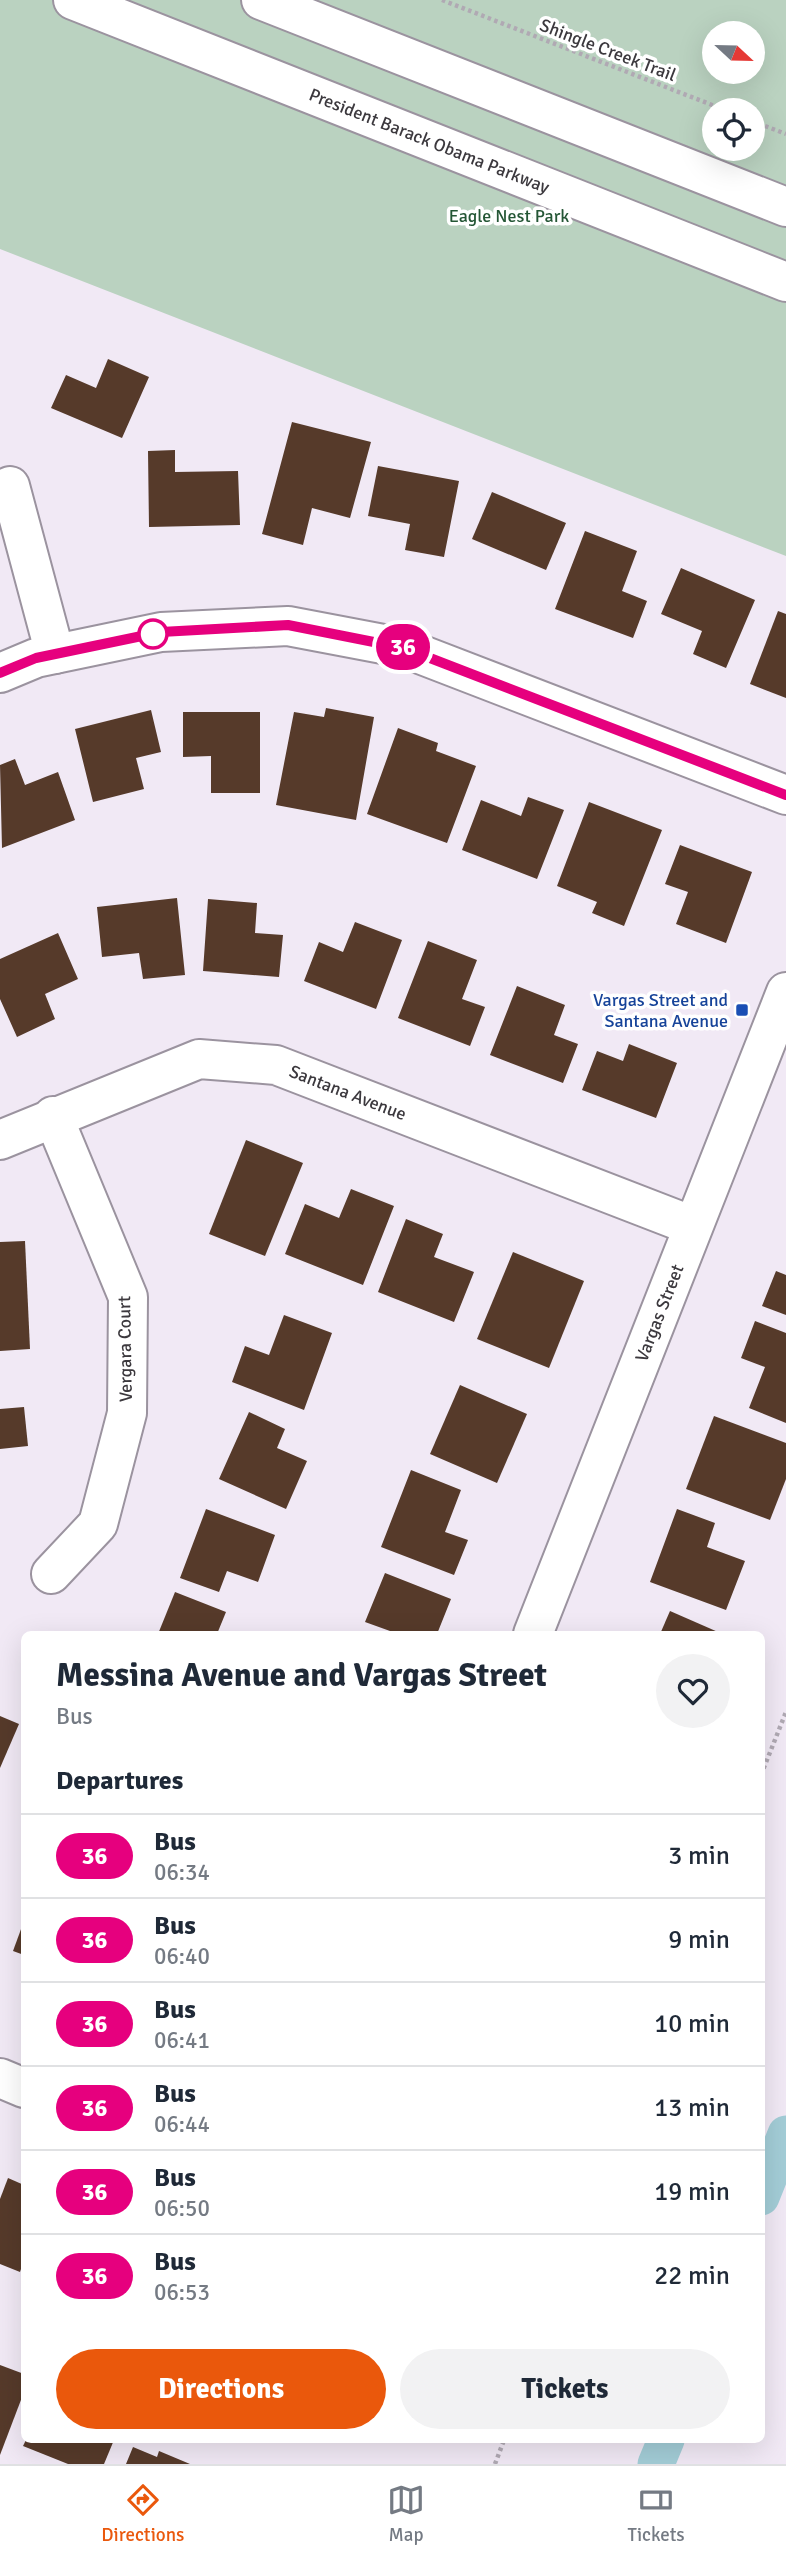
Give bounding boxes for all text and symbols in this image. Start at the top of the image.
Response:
street label: Shingle Creek Trail [537,14,679,86]
north arrow [702,21,765,84]
map controls [702,21,765,161]
street label: President Barack Obama Parkway [306,83,553,198]
button: locate [702,98,765,161]
park label: Eagle Nest Park [449,205,569,227]
unlabelled marker [138,619,168,649]
line badge: 36 [372,624,434,670]
text: 36 [390,632,416,662]
place label: Vargas Street and Santana Avenue [593,989,728,1032]
marker: Vargas Street and Santana Avenue [734,1002,750,1018]
street label: Santana Avenue [286,1060,409,1125]
street label: Vargas Street [630,1261,689,1365]
street label: Vergara Court [113,1296,137,1402]
button: heart [656,1654,730,1728]
text: Messina Avenue and Vargas Street [56,1655,547,1696]
text: Bus [56,1702,93,1731]
text: Departures [56,1765,183,1797]
text: Bus [154,1826,196,1858]
text: 3 min [668,1840,730,1872]
text: 36 [82,1841,107,1871]
text: 06:34 [154,1858,210,1887]
text: Bus [154,1910,196,1942]
text: 9 min [668,1924,730,1956]
text: 36 [82,1925,107,1955]
text: 06:40 [154,1942,210,1971]
text: Bus [154,1994,196,2026]
text: 10 min [654,2008,730,2040]
text: 36 [82,2009,107,2039]
text: 06:41 [154,2026,210,2055]
text: Bus [154,2078,196,2110]
text: 13 min [654,2092,730,2124]
text: 36 [82,2093,107,2123]
text: 06:44 [154,2110,210,2139]
text: Bus [154,2162,196,2194]
text: 19 min [654,2176,730,2208]
text: 36 [82,2177,107,2207]
text: 06:50 [154,2194,210,2223]
text: Bus [154,2246,196,2278]
text: 22 min [654,2260,730,2292]
text: 36 [82,2261,107,2291]
text: 06:53 [154,2278,210,2307]
button: Directions [56,2349,386,2429]
button: Tickets [400,2349,730,2429]
tab: Directions [101,2481,184,2547]
tab: Map [387,2481,425,2547]
tab: Tickets [628,2481,685,2547]

